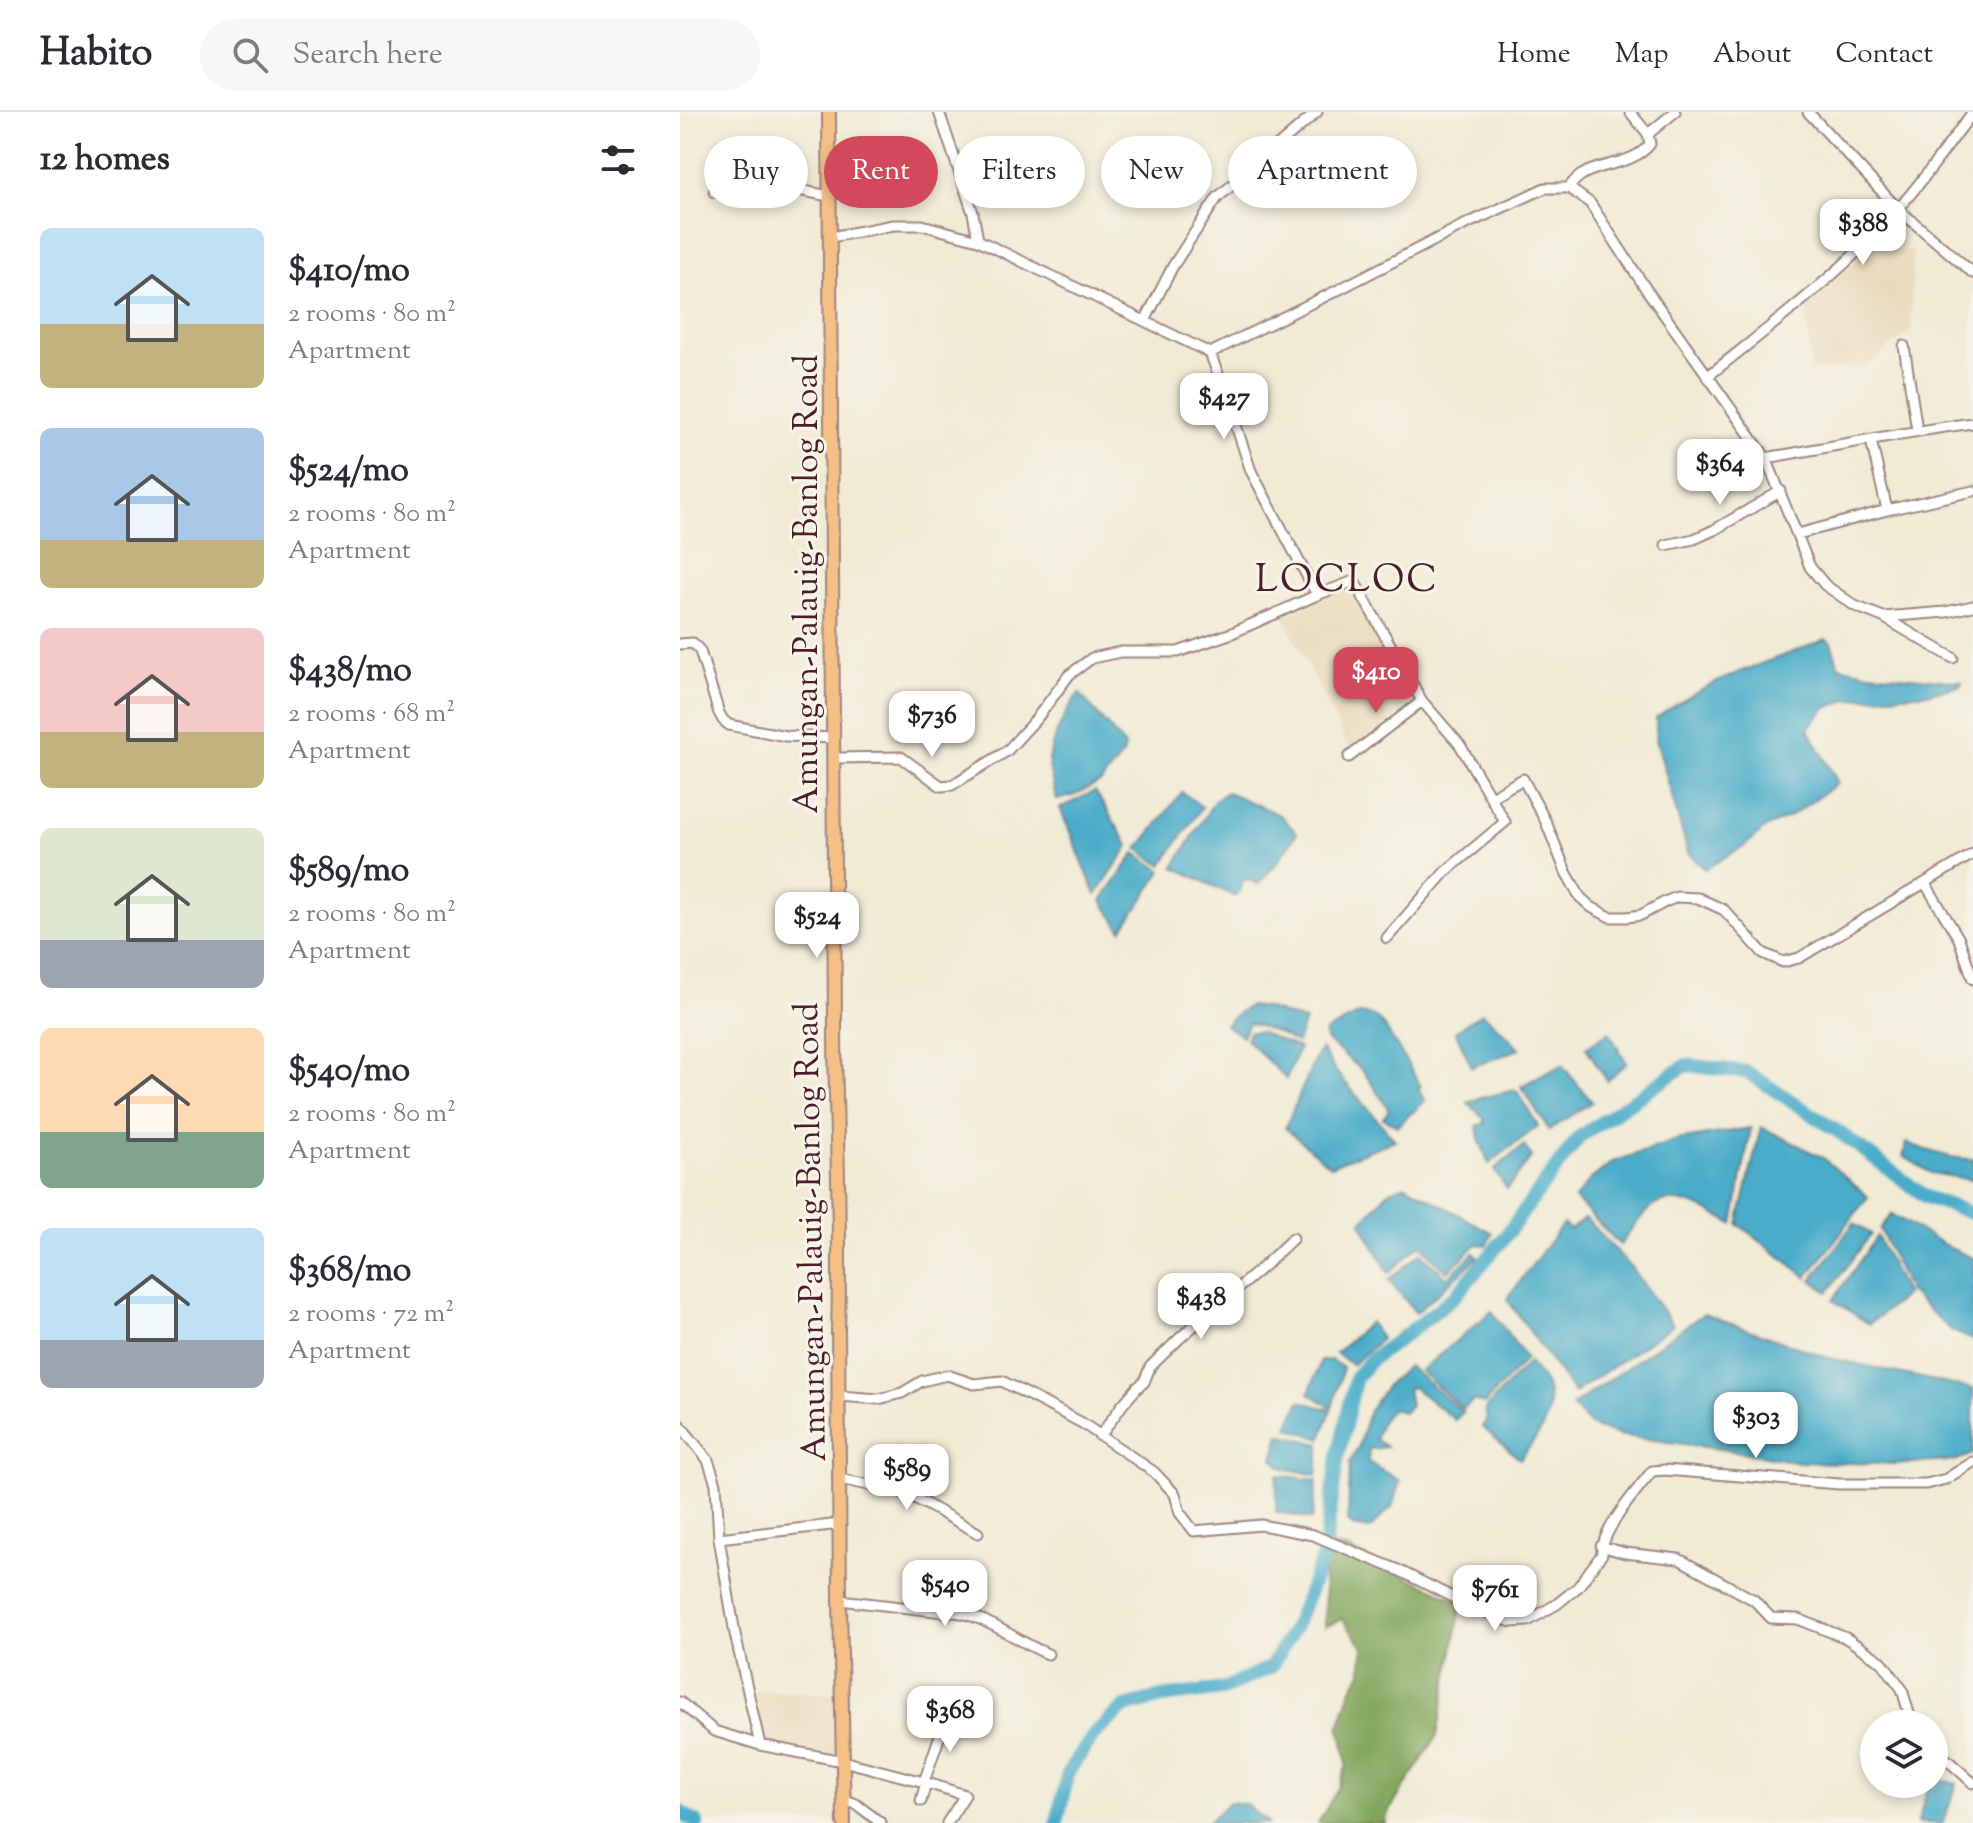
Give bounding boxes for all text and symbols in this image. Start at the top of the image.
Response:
search box [200,19,760,91]
text: Habito [40,28,152,82]
icon: search [228,33,272,77]
text: Search here [292,34,443,77]
text: Home [1497,35,1571,75]
text: Map [1615,35,1669,75]
text: About [1713,35,1791,75]
text: Contact [1835,35,1933,75]
text: 12 homes [40,136,170,185]
chip: Buy [704,136,808,208]
chip: Rent [824,136,938,208]
chip: Filters [954,136,1085,208]
chip: New [1101,136,1212,208]
chip: Apartment [1228,136,1417,208]
icon: filters [596,138,640,182]
pin: $388 [1816,199,1910,267]
text: $388 [1838,206,1888,243]
text: $410/mo [288,247,410,296]
icon: home [104,260,200,356]
text: 2 rooms · 80 m² [288,296,456,333]
text: Apartment [288,333,411,370]
street label: Amungan-Palauig-Banlog Road [784,354,833,814]
pin: $427 [1177,373,1271,441]
text: $427 [1198,380,1250,417]
pin: $364 [1673,439,1767,507]
text: $364 [1695,446,1745,483]
text: $524/mo [288,447,409,496]
icon: home [104,460,200,556]
text: 2 rooms · 80 m² [288,496,456,533]
text: Apartment [288,533,411,570]
district label: LOCLOC [1255,555,1439,609]
text: $438/mo [288,647,412,696]
pin: $410 [1329,647,1423,715]
text: $410 [1351,654,1401,691]
icon: home [104,660,200,756]
pin: $736 [885,691,979,759]
text: 2 rooms · 68 m² [288,696,455,733]
text: $736 [907,698,957,735]
text: Apartment [288,733,411,770]
text: $589/mo [288,847,409,896]
icon: home [104,860,200,956]
pin: $524 [770,892,864,960]
text: 2 rooms · 80 m² [288,896,456,933]
text: $524 [793,899,841,936]
text: Apartment [288,933,411,970]
street label: Amungan-Palauig-Banlog Road [784,1002,841,1462]
text: $540/mo [288,1047,410,1096]
icon: home [104,1060,200,1156]
text: 2 rooms · 80 m² [288,1096,456,1133]
text: Apartment [288,1133,411,1170]
text: $368/mo [288,1247,411,1296]
icon: home [104,1260,200,1356]
pin: $438 [1154,1273,1248,1341]
text: $438 [1176,1280,1226,1317]
text: 2 rooms · 72 m² [288,1296,454,1333]
text: Apartment [288,1333,411,1370]
pin: $303 [1709,1392,1803,1460]
text: $303 [1732,1399,1780,1436]
pin: $589 [860,1444,954,1512]
text: $589 [883,1451,931,1488]
pin: $540 [898,1560,992,1628]
pin: $761 [1448,1565,1542,1633]
text: $540 [920,1567,970,1604]
text: $761 [1471,1572,1519,1609]
pin: $368 [903,1686,997,1754]
text: $368 [925,1693,975,1730]
map controls [1860,1710,1948,1798]
button: layers [1860,1710,1948,1798]

